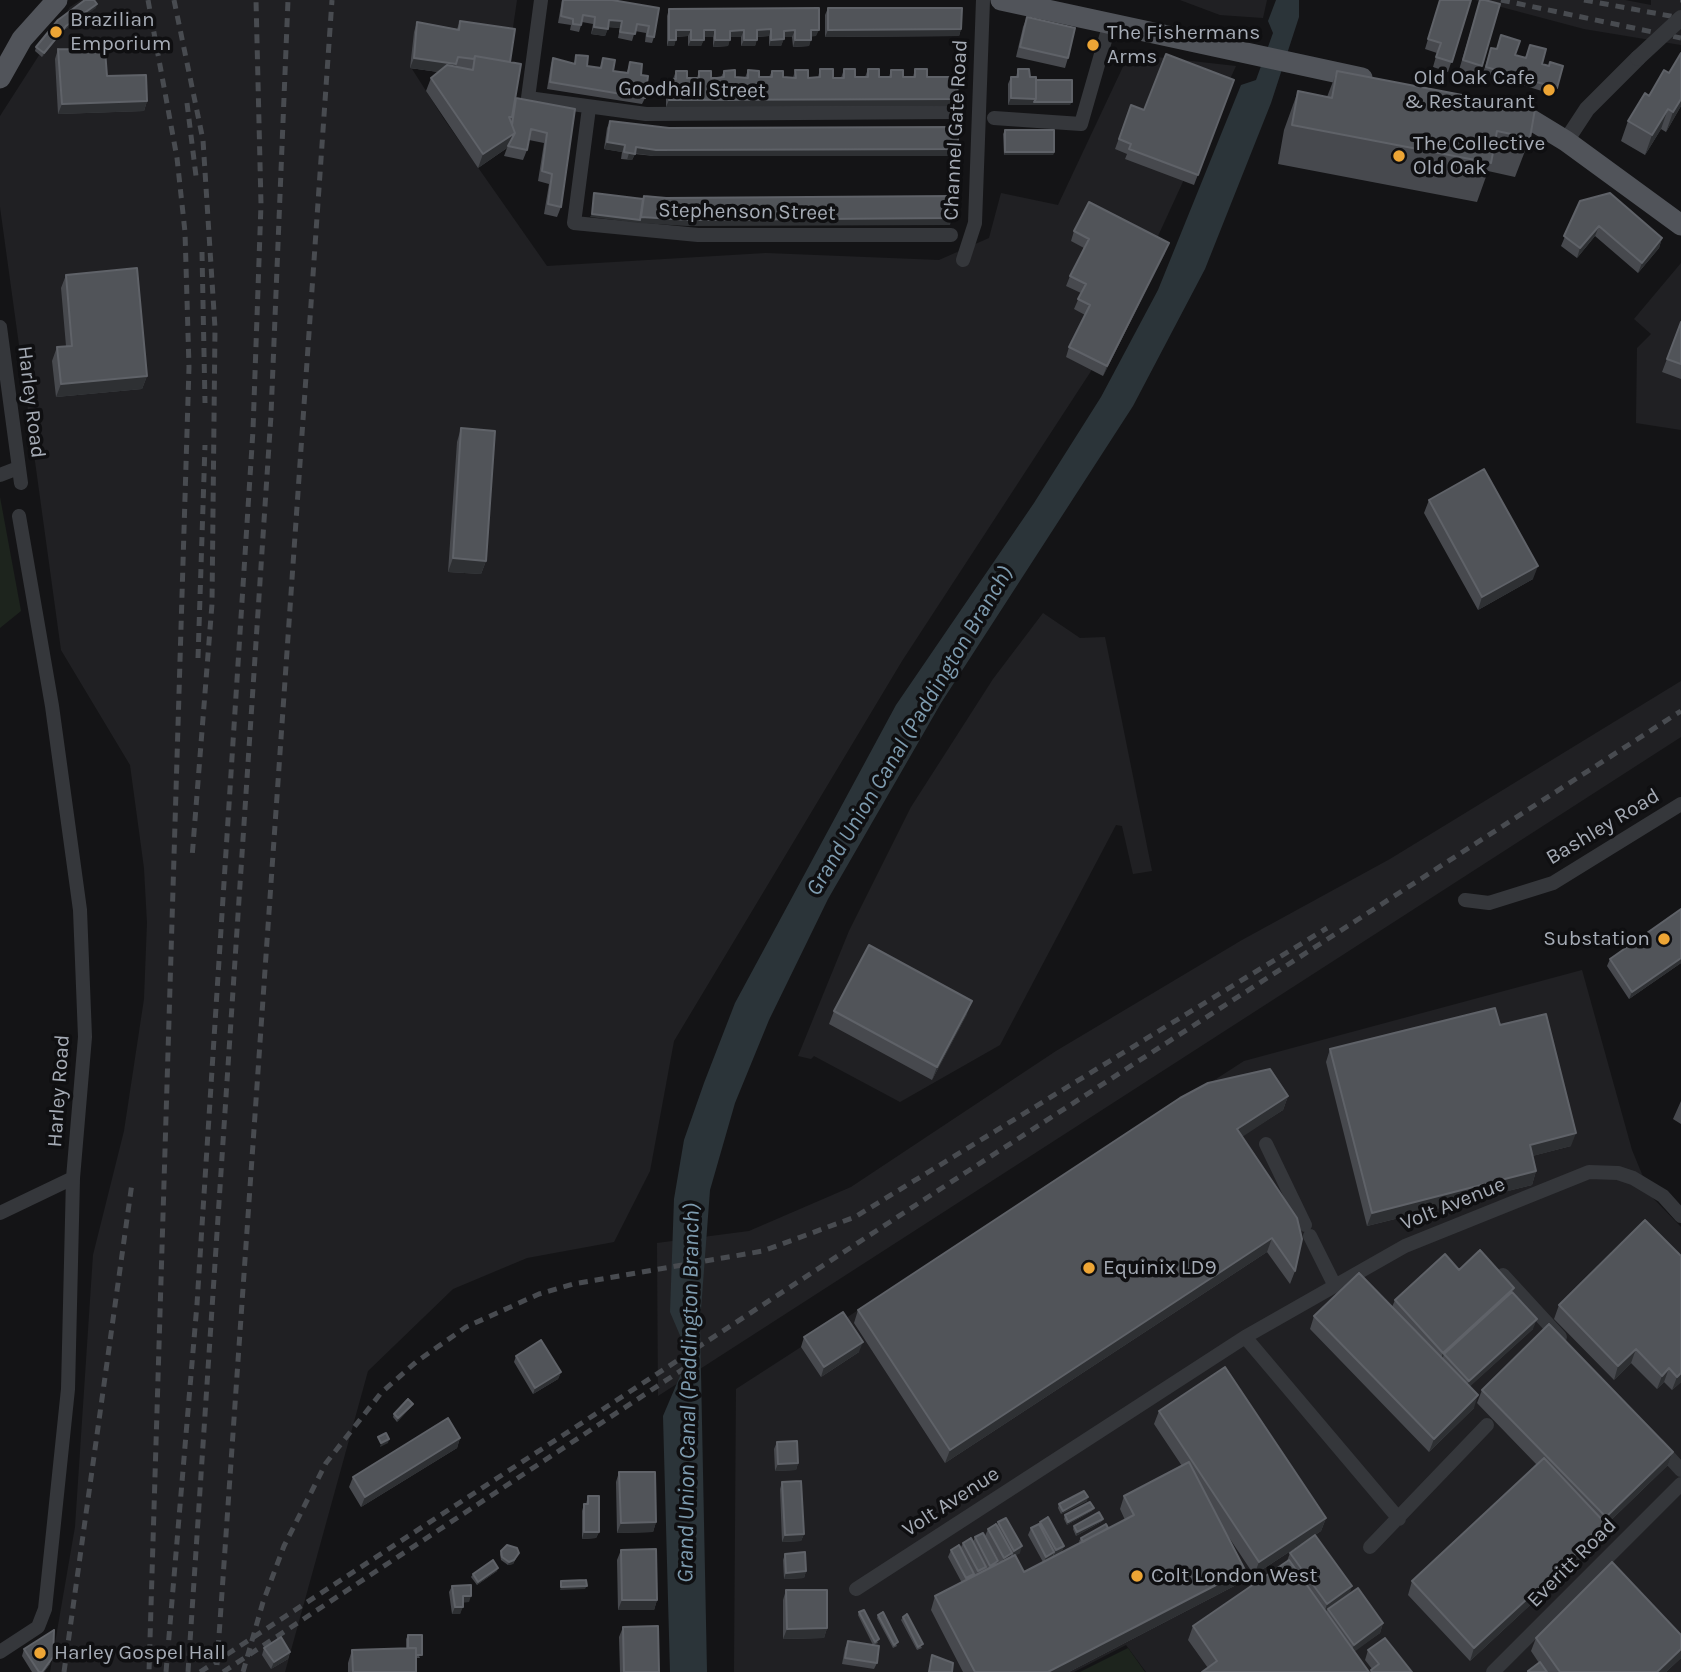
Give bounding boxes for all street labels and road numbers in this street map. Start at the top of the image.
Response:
street label: Channel Gate Road [939,39,973,221]
street label: Goodhall Street [618,76,766,104]
street label: Stephenson Street [658,198,836,226]
street label: Harley Road [12,344,50,460]
street label: Bashley Road [1542,783,1664,871]
street label: Harley Road [42,1034,76,1148]
street label: Volt Avenue [1397,1172,1509,1236]
street label: Volt Avenue [898,1461,1004,1543]
street label: Everitt Road [1522,1513,1622,1613]

